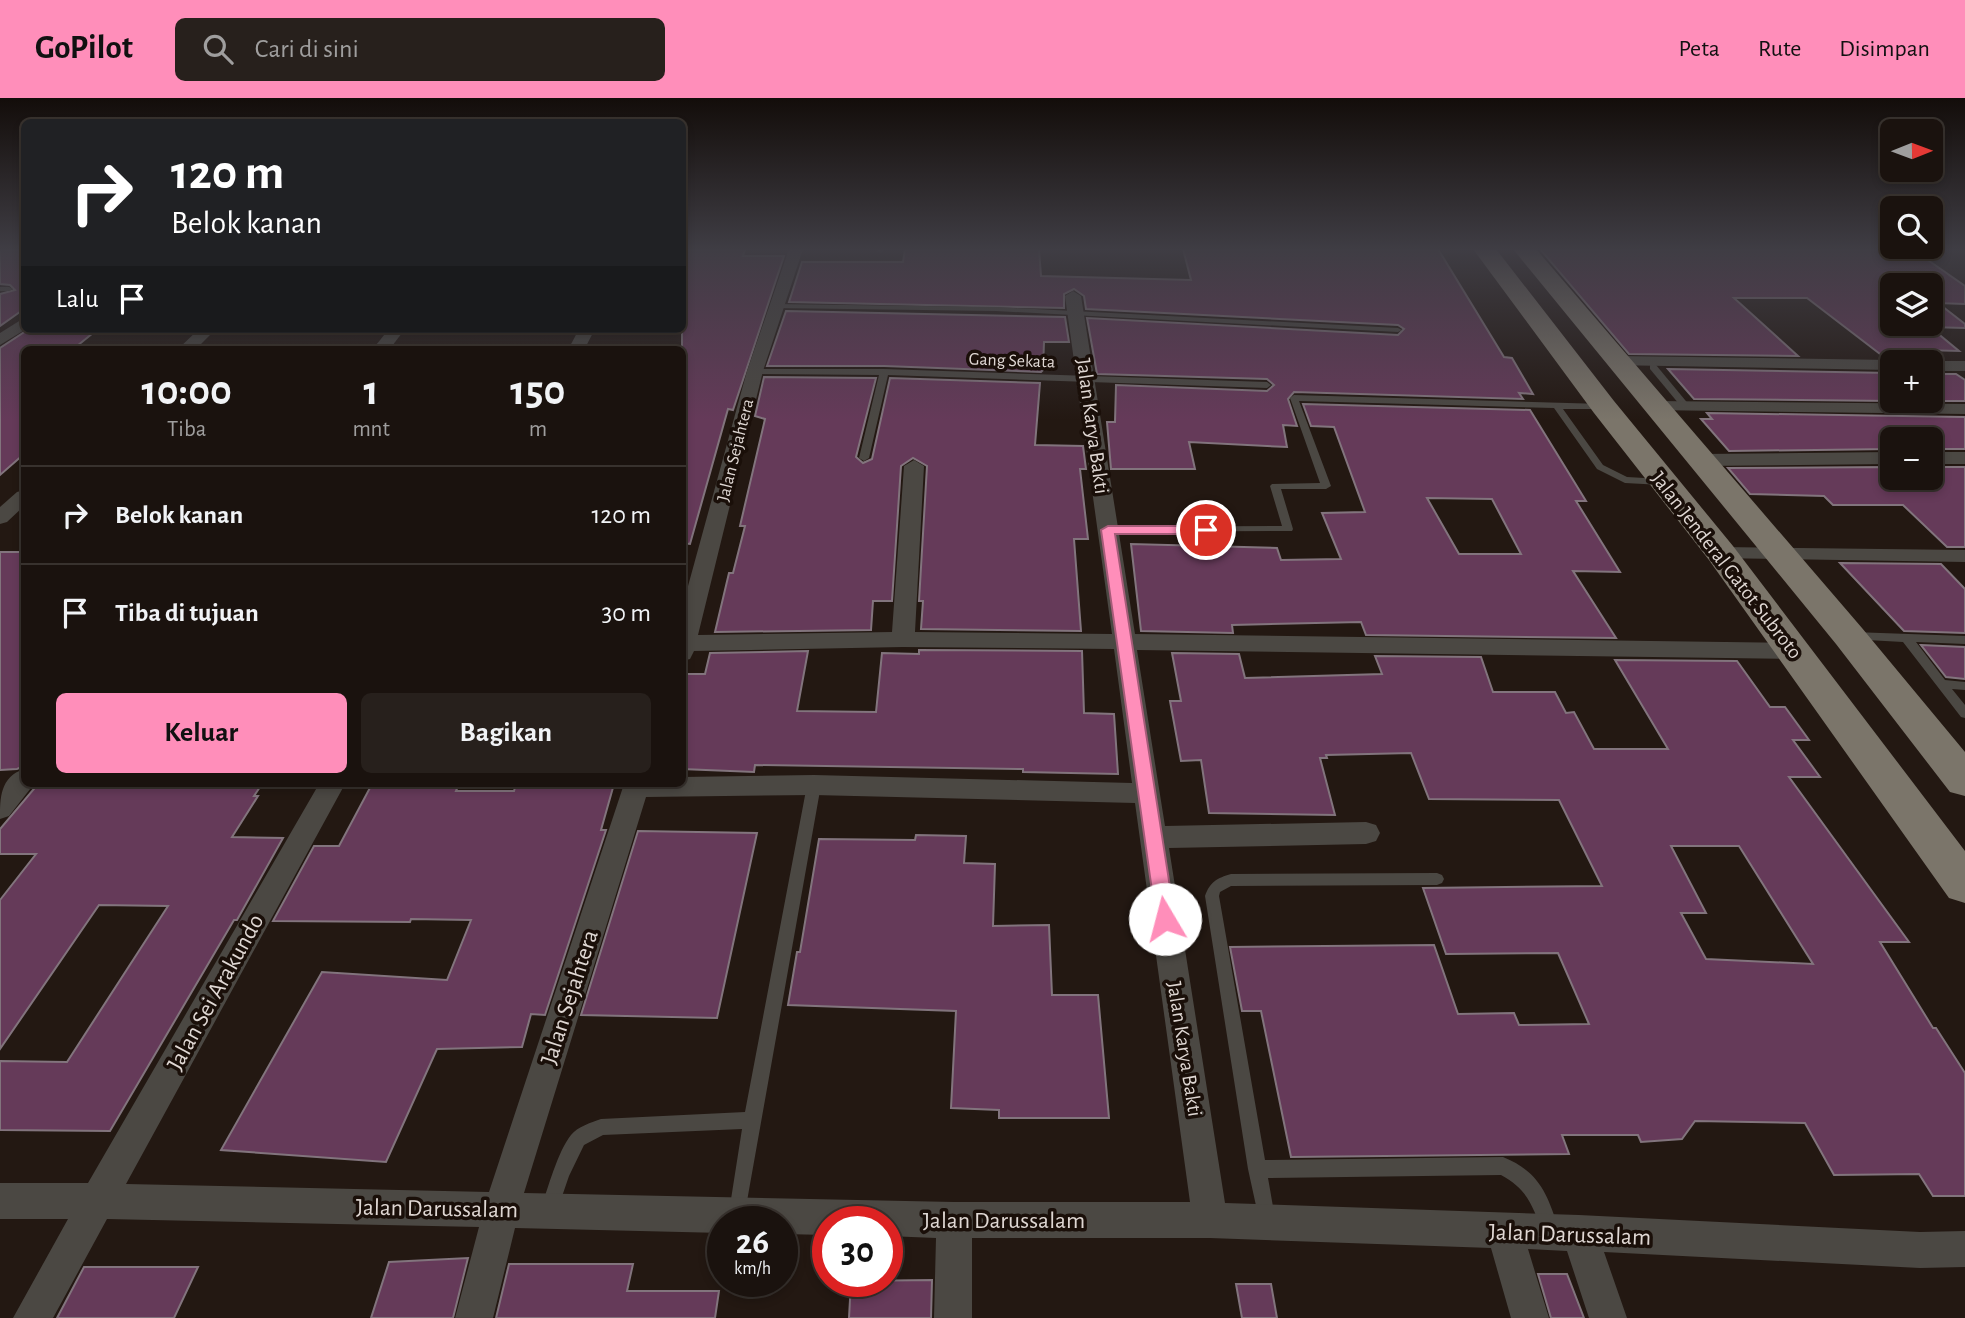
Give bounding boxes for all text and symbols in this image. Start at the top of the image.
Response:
search box [175,18,665,81]
icon: search [199,30,237,68]
text: GoPilot [35,32,133,65]
text: Cari di sini [255,36,359,62]
text: Peta [1679,37,1720,61]
text: Rute [1758,37,1801,61]
text: Disimpan [1839,37,1930,61]
north arrow [1880,119,1942,182]
map controls [1880,119,1943,490]
icon: right [56,147,147,238]
text: 120 m [171,149,284,198]
button: search [1880,196,1943,259]
text: Belok kanan [171,207,322,239]
button: layers [1880,273,1943,336]
icon: arrive [113,280,151,318]
text: Lalu [56,286,99,312]
street label: Gang Sekata [968,350,1055,372]
button: + [1880,350,1943,413]
street label: Jalan Karya Bakti [1073,357,1112,495]
text: 10:00 [142,370,232,412]
text: 1 [364,370,379,412]
text: 150 [510,370,565,412]
street label: Jalan Sejahtera [715,397,757,503]
text: Tiba [167,418,206,441]
text: mnt [352,418,390,441]
text: m [529,418,547,441]
button: − [1880,427,1943,490]
street label: Jalan Jenderal Gatot Subroto [1647,468,1806,663]
icon: right [56,496,94,534]
pin [1176,500,1236,560]
text: Belok kanan [115,502,243,528]
text: 120 m [591,502,651,528]
icon: arrive [1187,511,1225,549]
icon: arrive [56,594,94,632]
text: Tiba di tujuan [115,600,259,626]
text: 30 m [601,600,651,626]
button: Keluar [56,693,347,773]
button: Bagikan [361,693,651,773]
position arrow [1128,882,1202,956]
street label: Jalan Sei Arakundo [163,910,269,1075]
street label: Jalan Sejahtera [537,927,603,1068]
street label: Jalan Karya Bakti [1163,980,1206,1118]
street label: Jalan Darussalam [356,1196,518,1222]
speed limit sign: 30 [812,1206,903,1297]
street label: Jalan Darussalam [923,1209,1085,1233]
street label: Jalan Darussalam [1488,1220,1652,1250]
text: 26 [736,1225,769,1260]
text: km/h [734,1260,771,1278]

